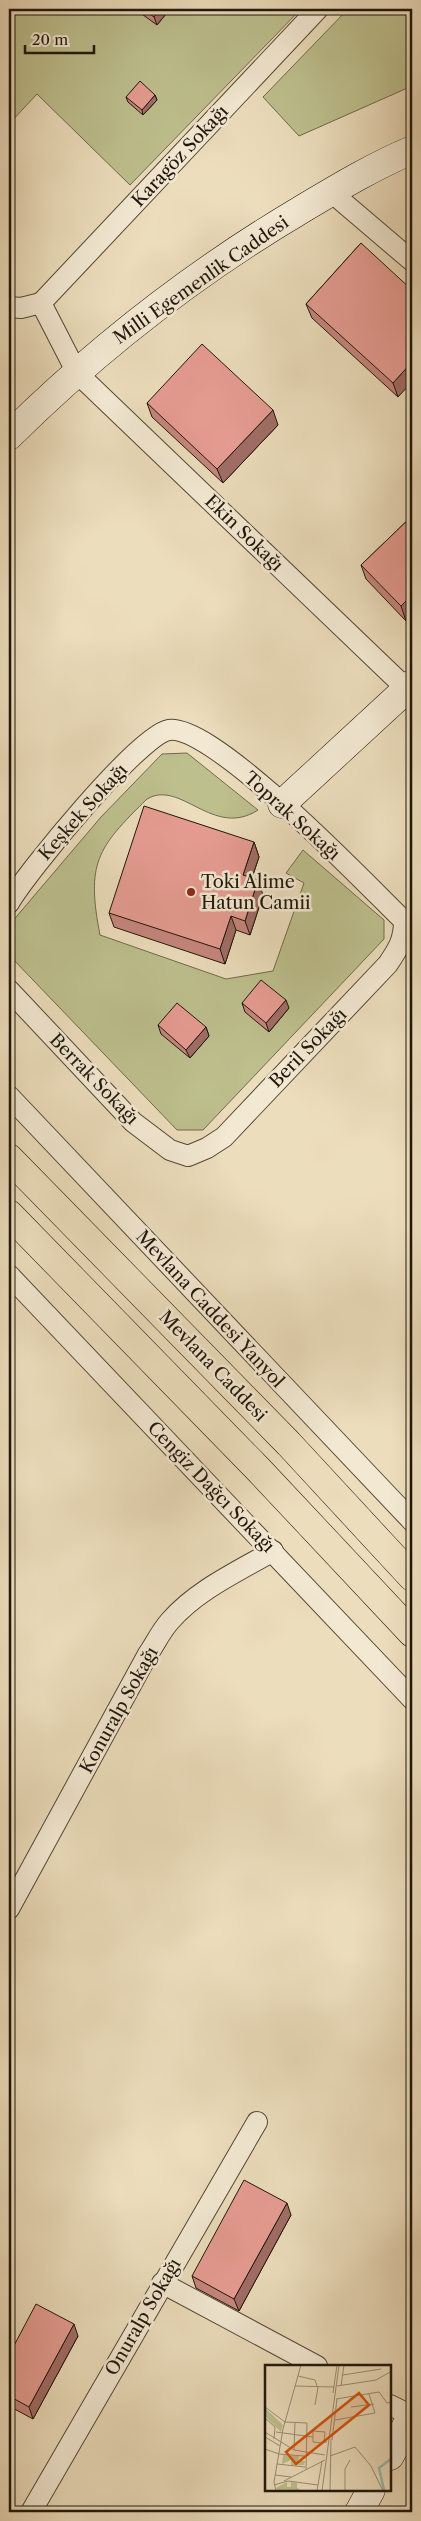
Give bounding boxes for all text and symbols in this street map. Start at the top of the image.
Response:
scale bar [25,22,94,54]
text: 20 m [32,30,68,49]
street label: Karagöz Sokağı [127,100,233,211]
street label: Milli Egemenlik Caddesi [109,211,293,349]
street label: Ekin Sokağı [200,490,288,576]
street label: Keşkek Sokağı [34,759,132,865]
street label: Toprak Sokağı [239,767,345,865]
place label: Toki Alime Hatun Camii [201,871,311,914]
marker: Toki Alime Hatun Camii [185,886,197,898]
street label: Beril Sokağı [265,1003,352,1092]
street label: Berrak Sokağı [45,1029,143,1130]
street label: Mevlana Caddesi Yanyol [131,1225,289,1393]
street label: Mevlana Caddesi [154,1306,272,1426]
street label: Cengiz Dağcı Sokağı [143,1417,280,1557]
street label: Konuralp Sokağı [75,1642,163,1777]
street label: Onuralp Sokağı [101,2254,186,2380]
inset map [265,2365,391,2491]

